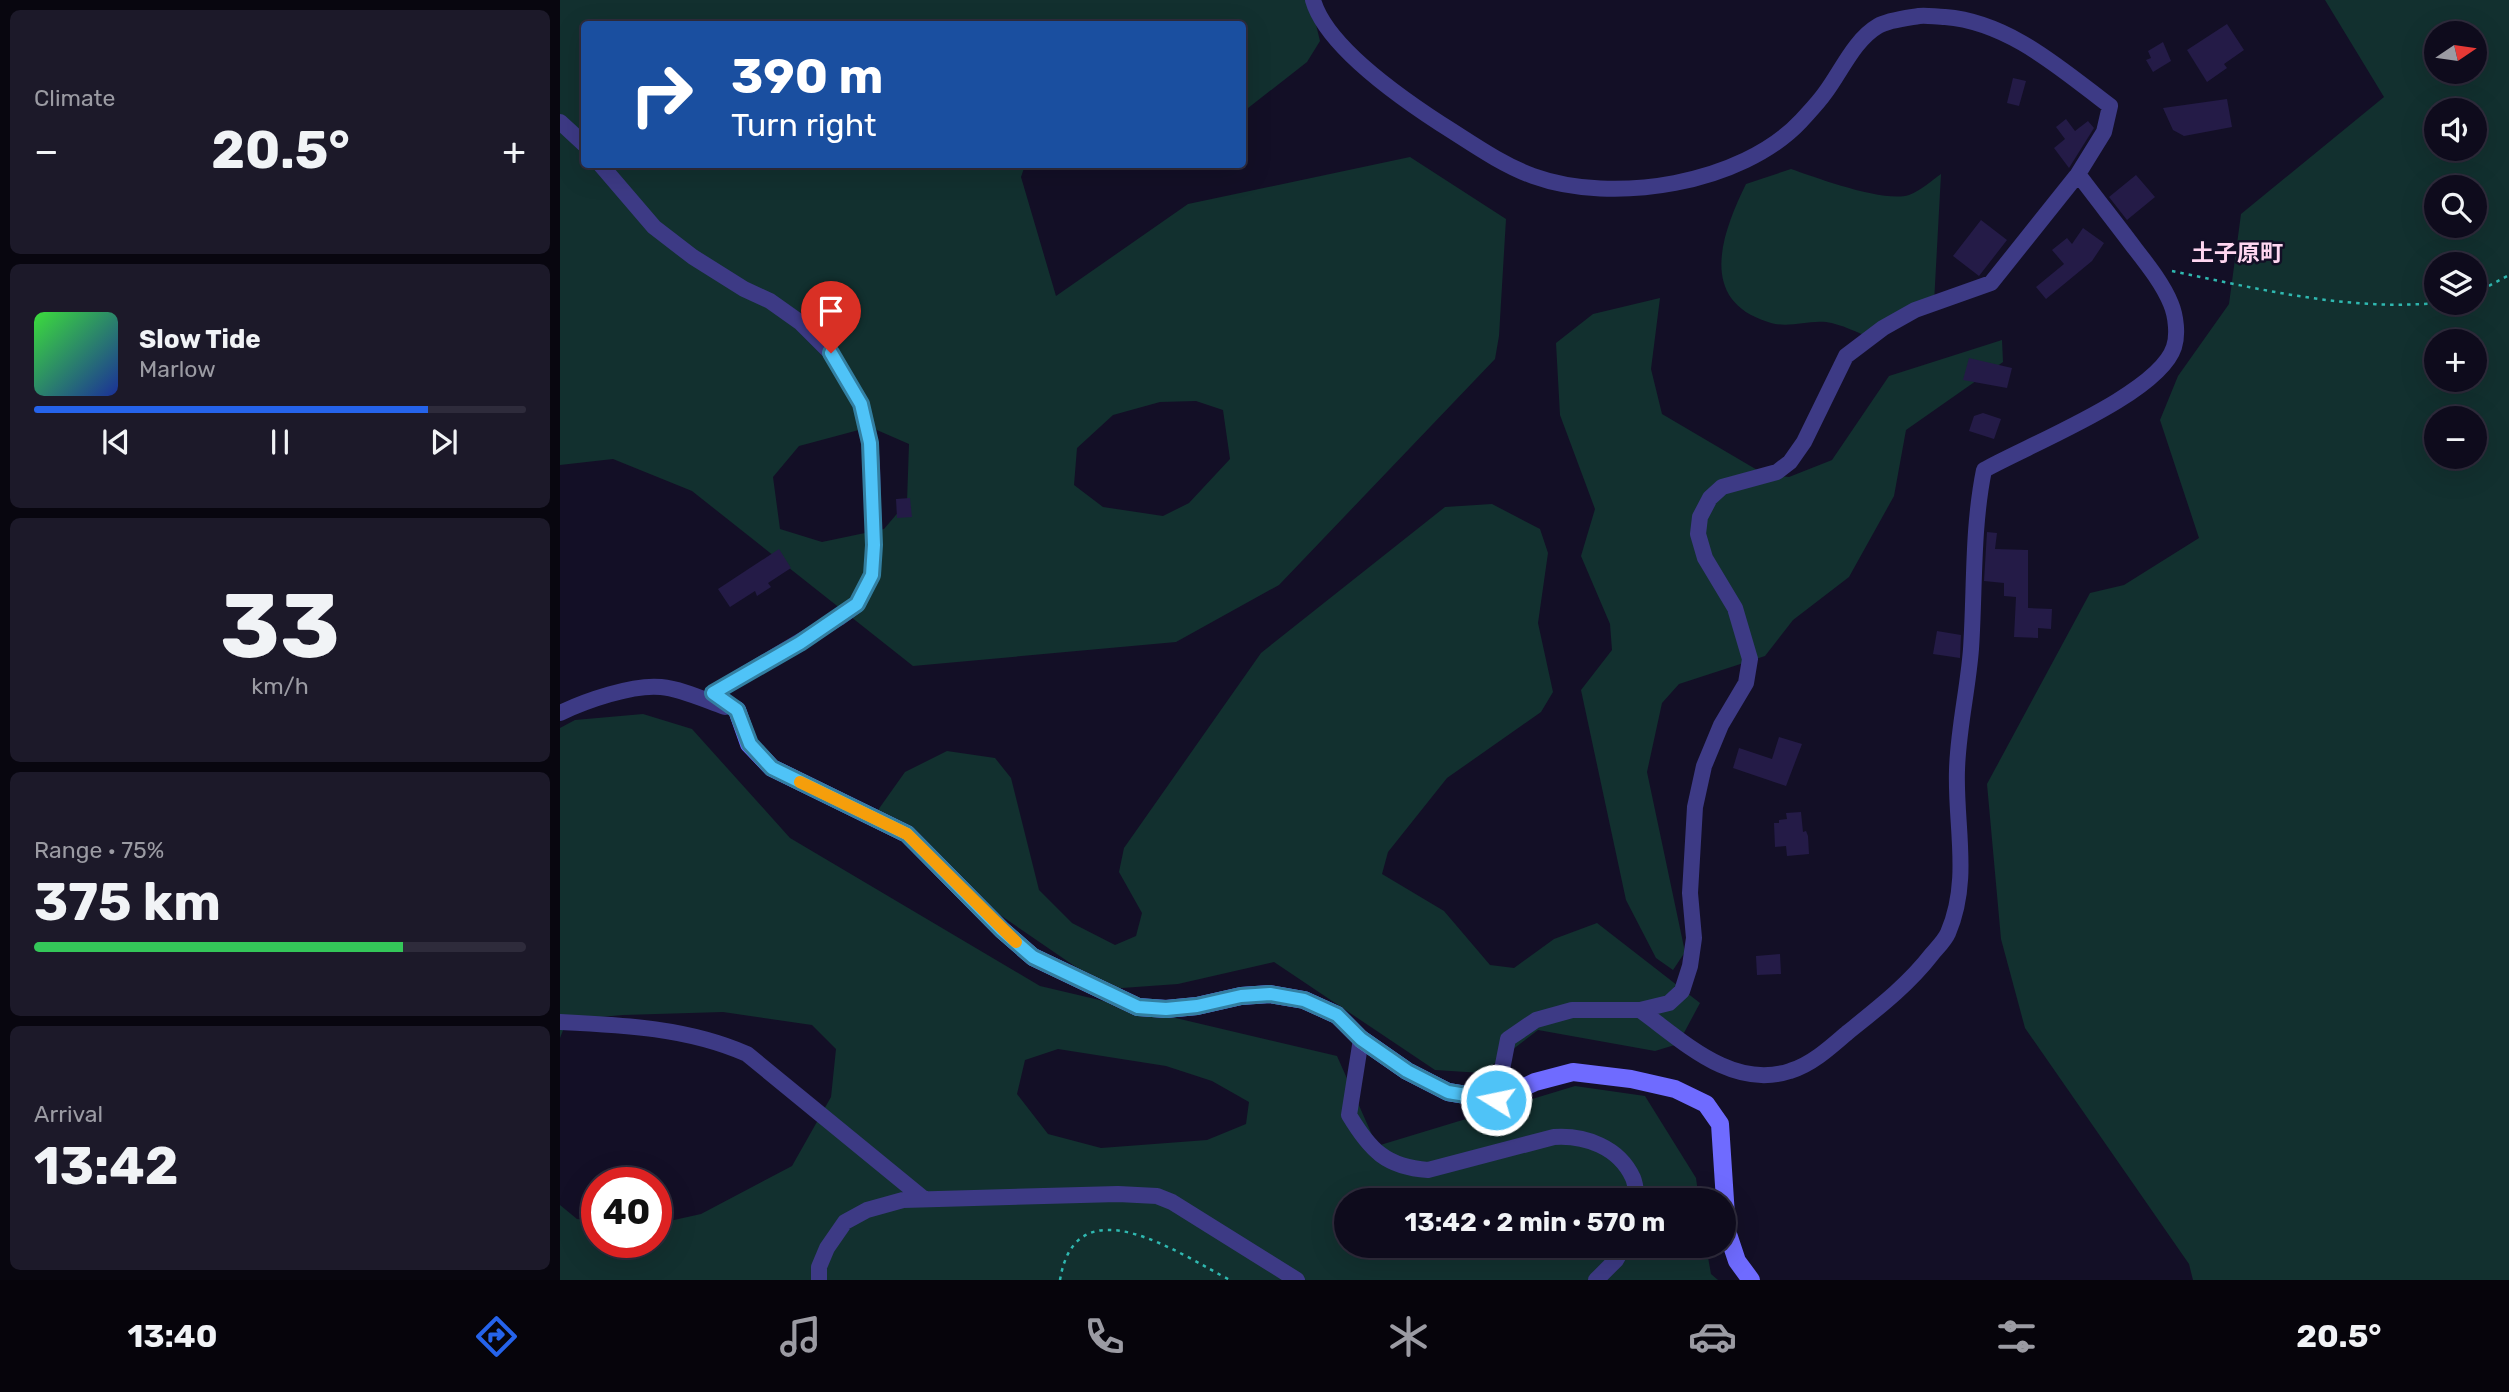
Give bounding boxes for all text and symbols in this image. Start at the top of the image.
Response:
north arrow [2424,21,2487,84]
map controls [2424,21,2487,469]
text: 390 m [731,47,883,105]
icon: right [616,49,707,140]
text: Climate [34,84,115,112]
button: sound [2424,98,2487,161]
text: Turn right [731,106,876,144]
text: 20.5° [211,119,350,181]
text: − [34,128,59,174]
text: + [502,128,526,174]
button: search [2424,175,2487,238]
district label: 土子原町 [2191,239,2283,267]
button: layers [2424,252,2487,315]
pin [801,281,861,353]
icon: arrive [812,292,850,330]
text: Slow Tide [139,324,261,355]
button: + [2424,329,2487,392]
text: Marlow [139,355,216,383]
button: − [2424,406,2487,469]
icon: previous [97,423,135,461]
icon: pause [261,423,299,461]
icon: next [425,423,463,461]
text: 33 [220,572,340,680]
text: km/h [251,672,309,700]
text: Range · 75% [34,836,164,864]
text: 375 km [34,871,221,933]
position arrow [1459,1063,1533,1137]
text: Arrival [34,1100,103,1128]
text: 13:42 [34,1135,179,1197]
speed limit sign: 40 [581,1167,672,1258]
text: 13:42 · 2 min · 570 m [1405,1207,1665,1238]
icon: directions [472,1312,521,1361]
icon: music [776,1312,825,1361]
icon: phone [1080,1312,1129,1361]
icon: climate [1384,1312,1433,1361]
icon: car [1688,1312,1737,1361]
icon: filters [1992,1312,2041,1361]
text: 13:40 [127,1317,217,1355]
text: 20.5° [2296,1317,2381,1355]

